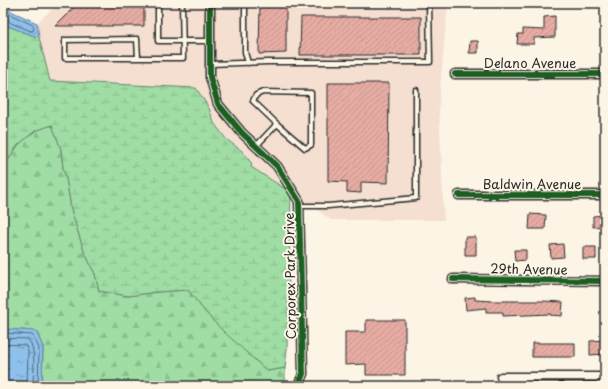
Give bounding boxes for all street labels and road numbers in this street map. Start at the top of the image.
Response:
street label: Delano Avenue [484,53,576,72]
street label: Baldwin Avenue [483,174,581,193]
street label: Corporex Park Drive [279,212,300,340]
street label: 29th Avenue [490,258,568,279]

